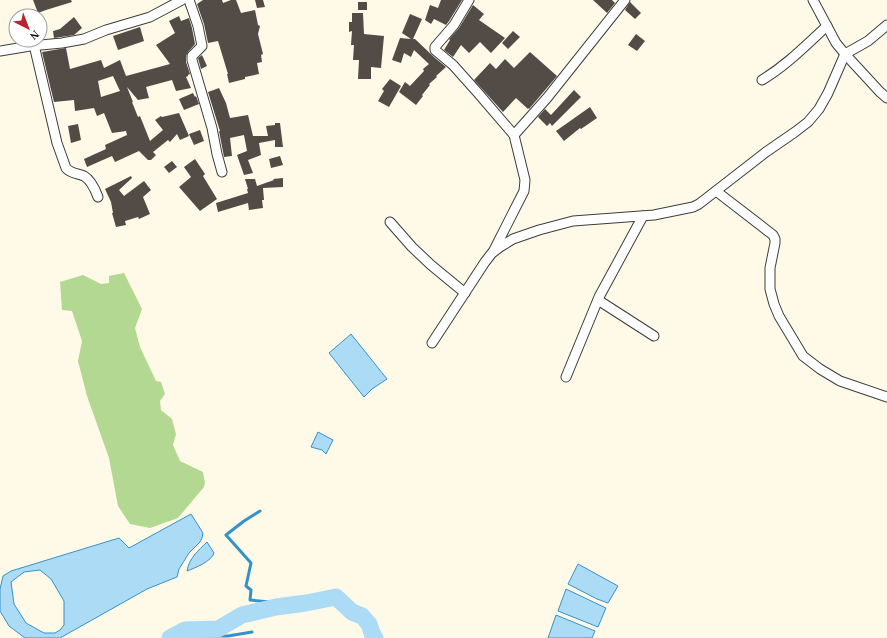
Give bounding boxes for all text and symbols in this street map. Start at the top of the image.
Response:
north arrow [8,8,48,48]
text: N [28,28,42,43]

